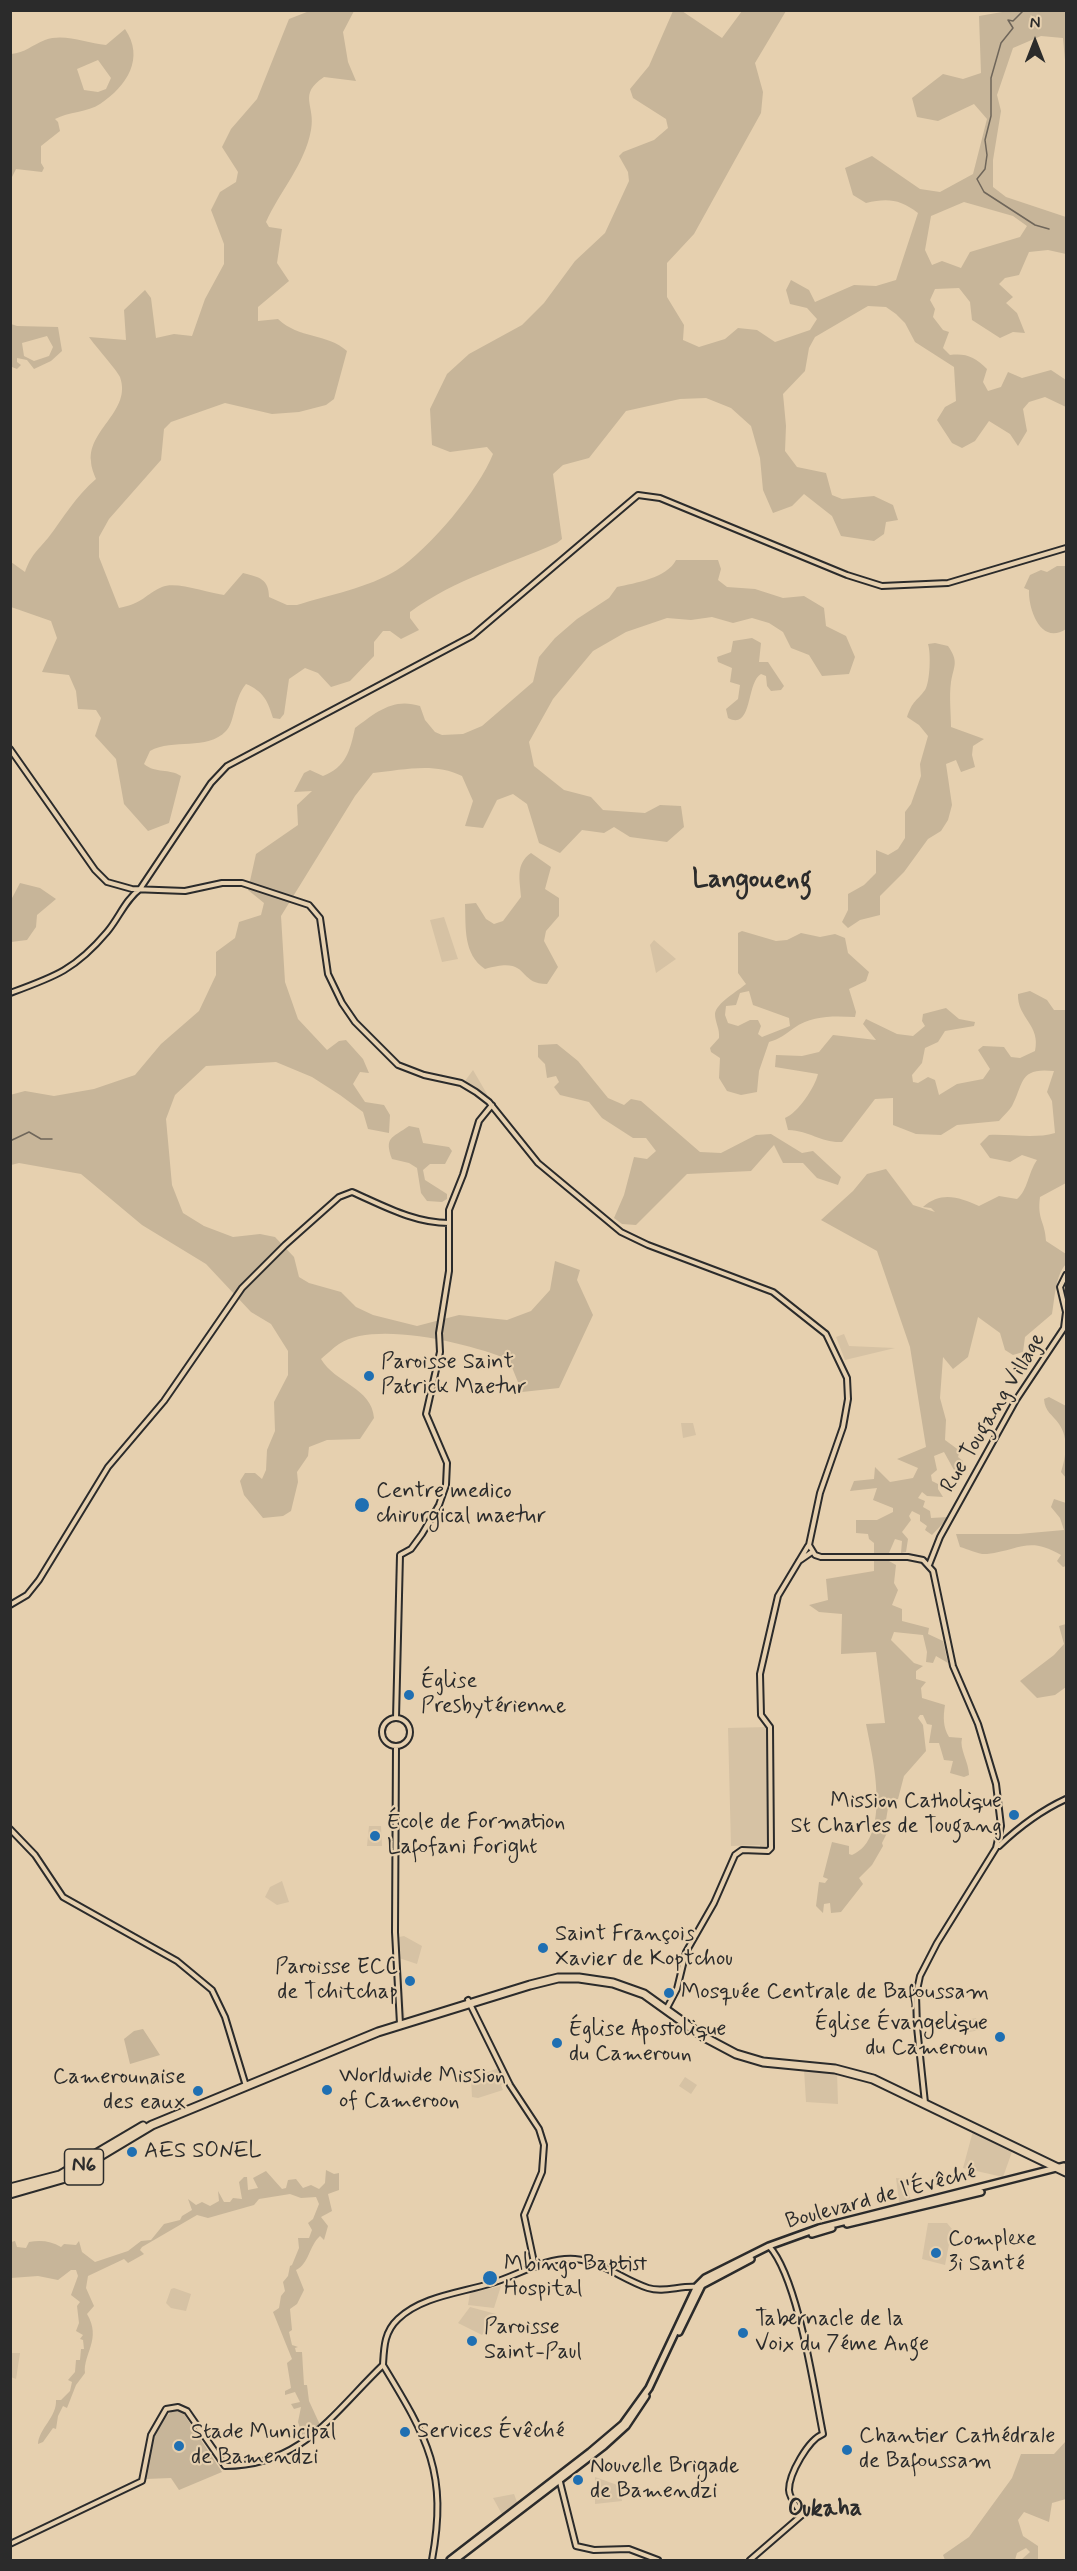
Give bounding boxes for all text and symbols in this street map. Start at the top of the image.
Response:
north arrow [1005,12,1065,72]
text: N [1030,13,1040,34]
district label: Langoueng [692,866,812,898]
street label: Rue Tougang Village [936,1328,1052,1498]
place label: Paroisse Saint Patrick Maetur [381,1350,526,1402]
marker: Paroisse Saint Patrick Maetur [362,1369,376,1383]
place label: Centre medico chirurgical maetur [376,1479,546,1530]
marker: Centre medico chirurgical maetur [353,1496,371,1514]
place label: Église Presbytérienne [421,1669,566,1720]
marker: Église Presbytérienne [402,1688,416,1702]
place label: Mission Catholique St Charles de Tougang [791,1789,1002,1840]
marker: Mission Catholique St Charles de Tougang [1007,1808,1021,1822]
place label: École de Formation Lafofani Foright [387,1810,565,1862]
marker: École de Formation Lafofani Foright [368,1829,382,1843]
place label: Saint François Xavier de Koptchou [555,1922,733,1974]
marker: Saint François Xavier de Koptchou [536,1941,550,1955]
place label: Paroisse ECC de Tchitchap [275,1955,398,2006]
marker: Paroisse ECC de Tchitchap [403,1974,417,1988]
place label: Mosquée Centrale de Bafoussam [681,1980,989,2006]
marker: Mosquée Centrale de Bafoussam [662,1986,676,2000]
place label: Église Évangelique du Cameroun [815,2011,988,2062]
place label: Église Apostolique du Cameroun [569,2017,726,2068]
marker: Église Évangelique du Cameroun [993,2030,1007,2044]
marker: Église Apostolique du Cameroun [550,2036,564,2050]
place label: Worldwide Mission of Cameroon [339,2064,506,2116]
place label: Camerounaise des eaux [53,2065,186,2116]
marker: Worldwide Mission of Cameroon [320,2083,334,2097]
marker: Camerounaise des eaux [191,2084,205,2098]
place label: AES SONEL [144,2139,262,2165]
marker: AES SONEL [125,2145,139,2159]
road number: N6 [64,2149,104,2185]
street label: Boulevard de l'Évêché [783,2160,979,2236]
place label: Complexe 3i Santé [948,2227,1036,2278]
marker: Complexe 3i Santé [929,2246,943,2260]
place label: Mbingo Baptist Hospital [504,2252,647,2304]
marker: Mbingo Baptist Hospital [481,2269,499,2287]
place label: Tabernacle de la Voix du 7éme Ange [755,2307,929,2358]
place label: Paroisse Saint-Paul [484,2315,582,2366]
marker: Tabernacle de la Voix du 7éme Ange [736,2326,750,2340]
marker: Paroisse Saint-Paul [465,2334,479,2348]
place label: Services Évêché [417,2419,565,2445]
place label: Stade Municipal de Bamendzi [191,2420,336,2472]
place label: Chantier Cathédrale de Bafoussam [859,2424,1055,2476]
marker: Services Évêché [398,2425,412,2439]
marker: Stade Municipal de Bamendzi [172,2439,186,2453]
marker: Chantier Cathédrale de Bafoussam [840,2443,854,2457]
place label: Nouvelle Brigade de Bamendzi [590,2454,739,2506]
marker: Nouvelle Brigade de Bamendzi [571,2473,585,2487]
district label: Oukaha [788,2496,862,2524]

